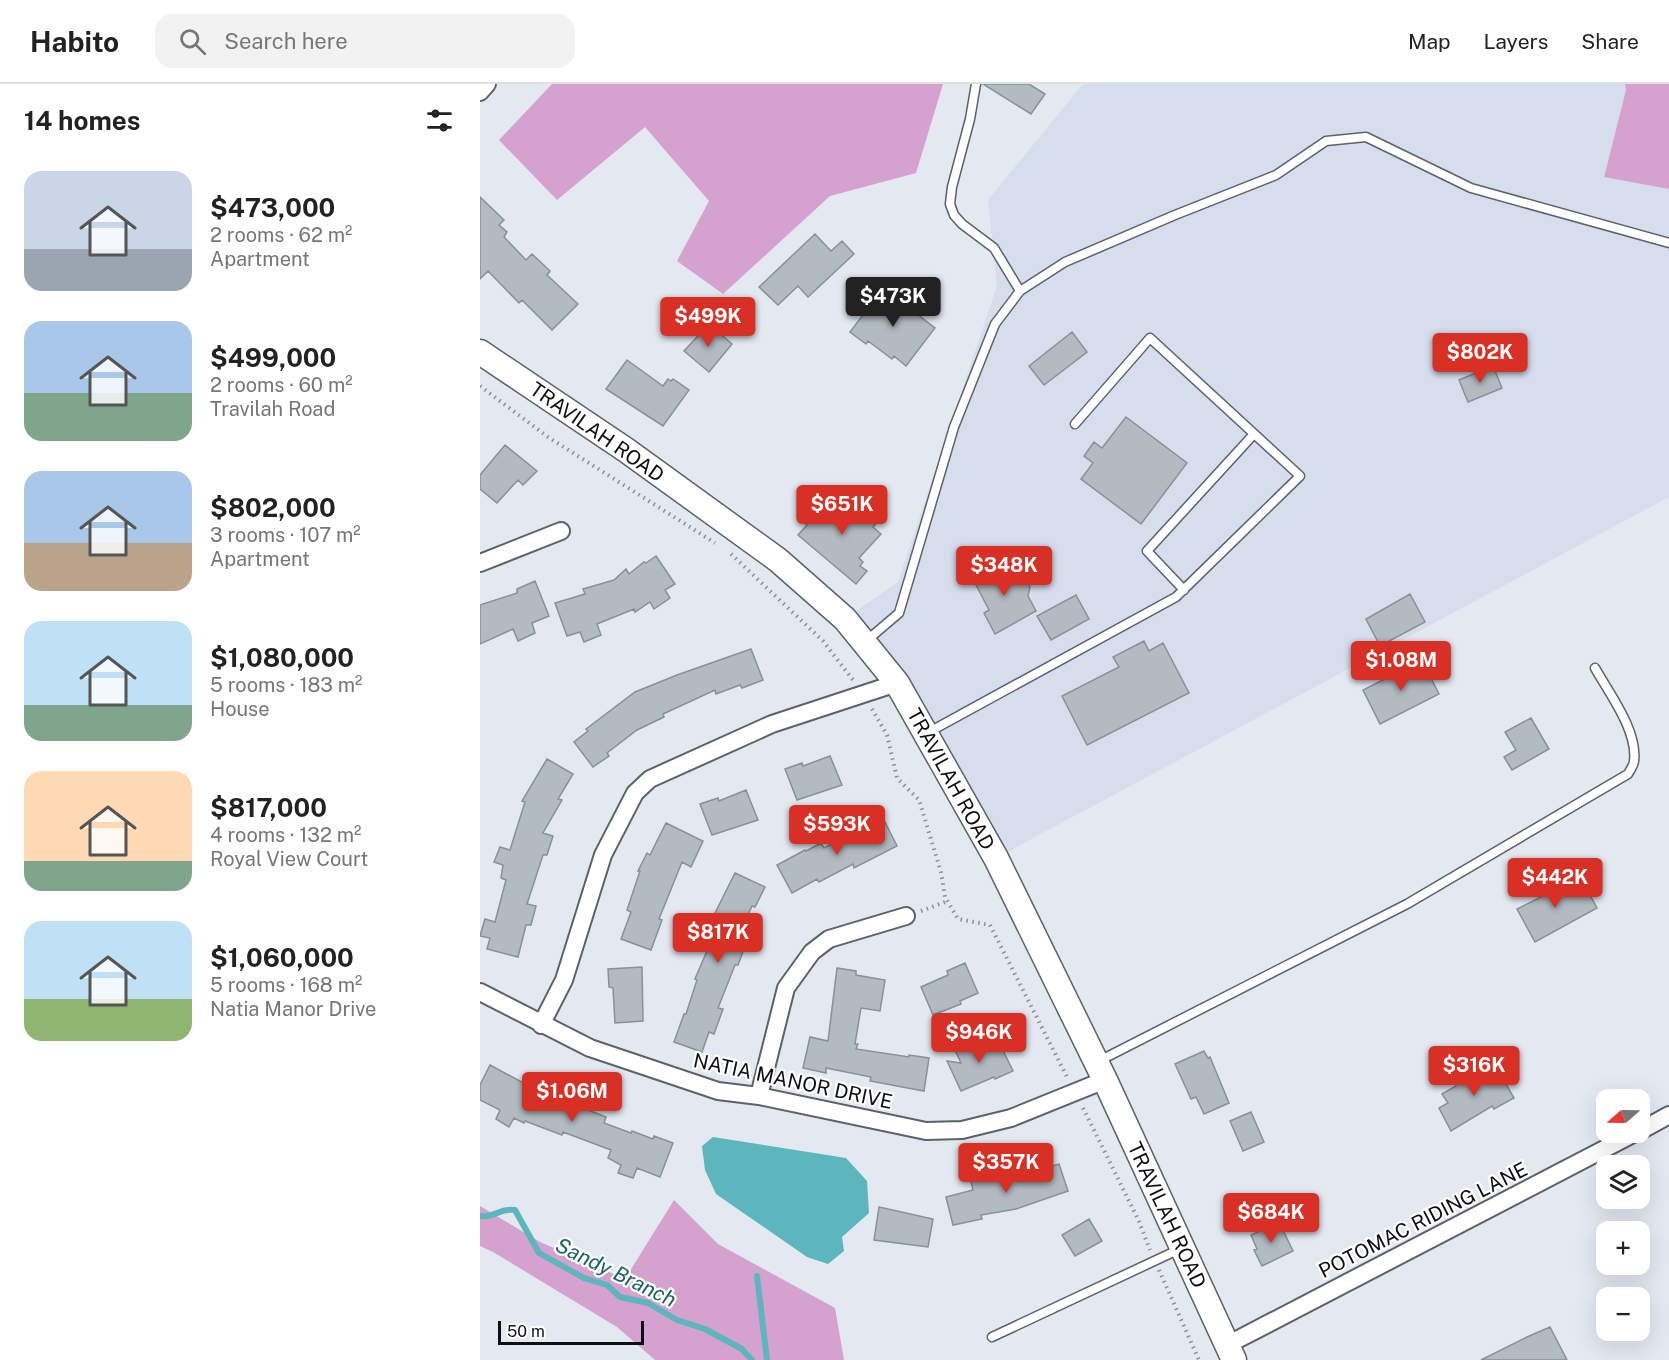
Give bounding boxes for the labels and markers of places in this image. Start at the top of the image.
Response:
pin: $473K [851,277,935,328]
pin: $499K [666,297,750,348]
pin: $802K [1438,333,1522,384]
pin: $651K [800,485,884,536]
pin: $348K [962,546,1046,597]
pin: $1.08M [1352,641,1450,692]
pin: $593K [795,805,879,856]
pin: $442K [1513,858,1597,909]
pin: $817K [676,913,760,964]
pin: $946K [937,1013,1021,1064]
pin: $316K [1432,1046,1516,1097]
pin: $1.06M [523,1072,621,1123]
pin: $357K [964,1143,1048,1194]
pin: $684K [1229,1193,1313,1244]

